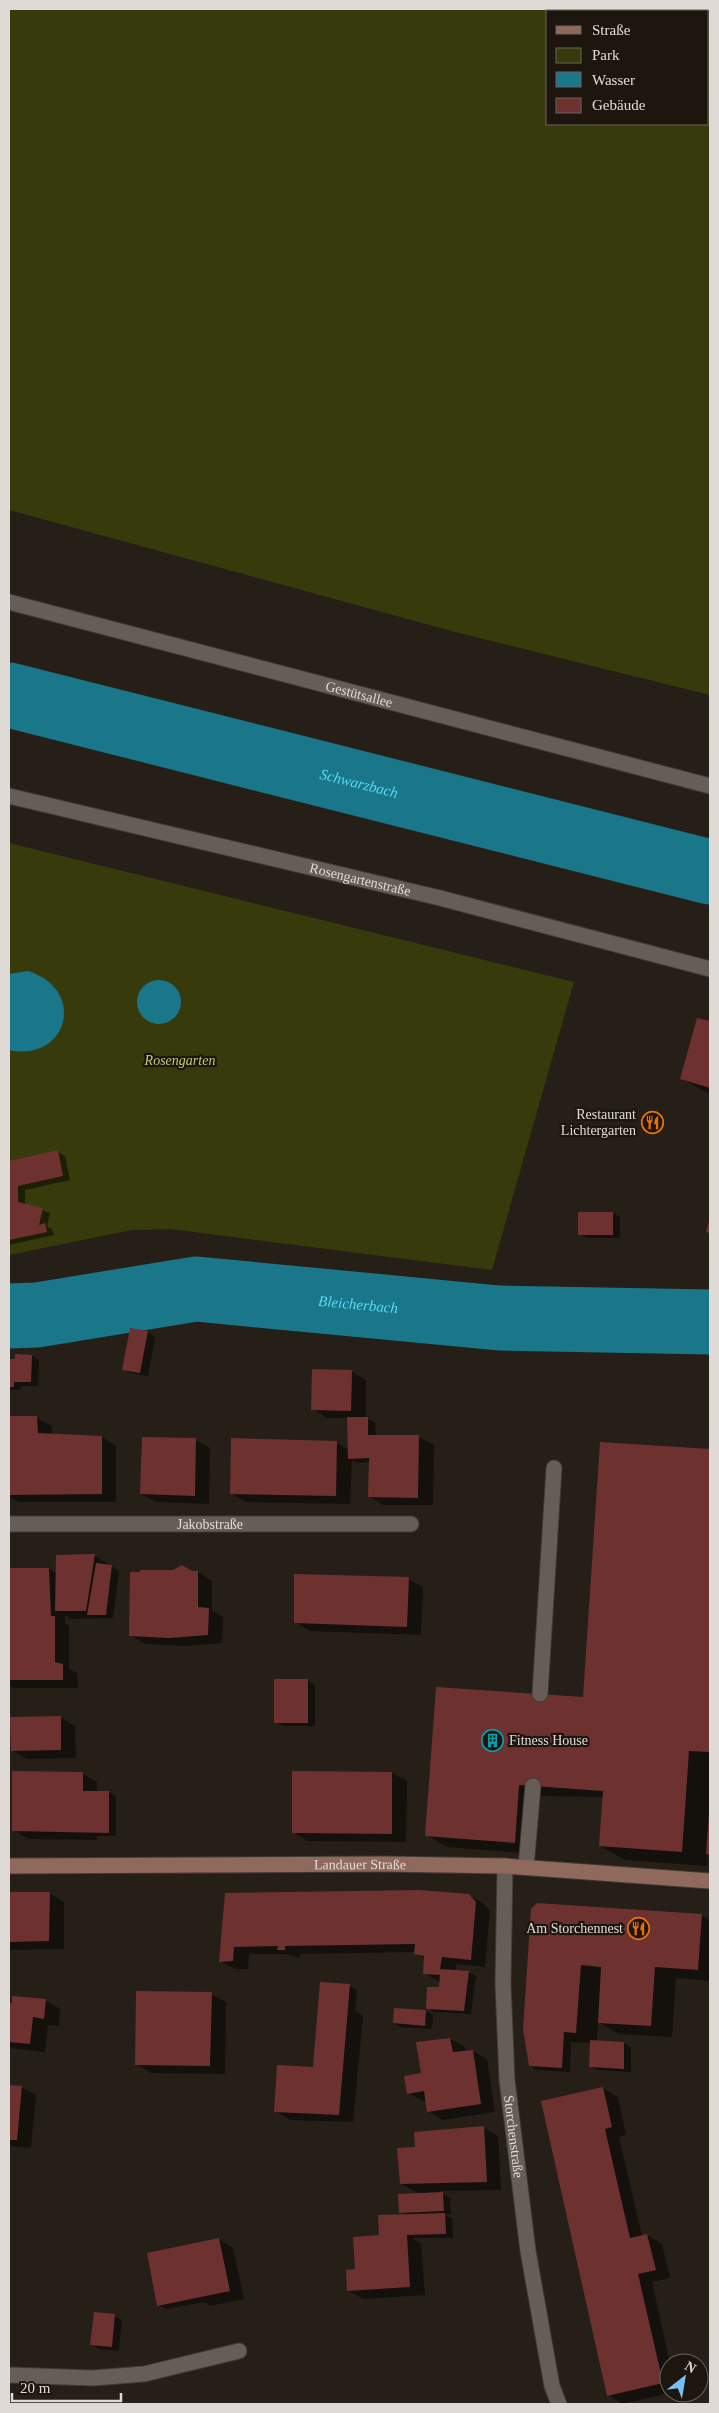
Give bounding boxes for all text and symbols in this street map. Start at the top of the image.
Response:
legend [546,10,709,125]
text: Straße [592,22,631,38]
text: Park [592,47,620,63]
text: Wasser [592,72,635,88]
text: Gebäude [592,97,646,113]
street label: Gestütsallee [324,678,394,710]
water label: Schwarzbach [318,766,400,801]
street label: Rosengartenstraße [308,860,412,898]
park label: Rosengarten [144,1053,215,1068]
place label: Restaurant Lichtergarten [561,1107,636,1138]
restaurant icon: Restaurant Lichtergarten [640,1110,664,1134]
water label: Bleicherbach [318,1293,399,1316]
street label: Jakobstraße [177,1517,243,1532]
building icon: Fitness House [481,1728,505,1752]
place label: Fitness House [509,1733,588,1748]
street label: Landauer Straße [314,1856,406,1872]
restaurant icon: Am Storchennest [627,1916,651,1940]
place label: Am Storchennest [526,1921,623,1936]
street label: Storchenstraße [501,2094,526,2179]
north arrow [659,2353,709,2403]
text: N [682,2358,699,2376]
scale bar [12,2370,121,2402]
text: 20 m [20,2380,51,2396]

